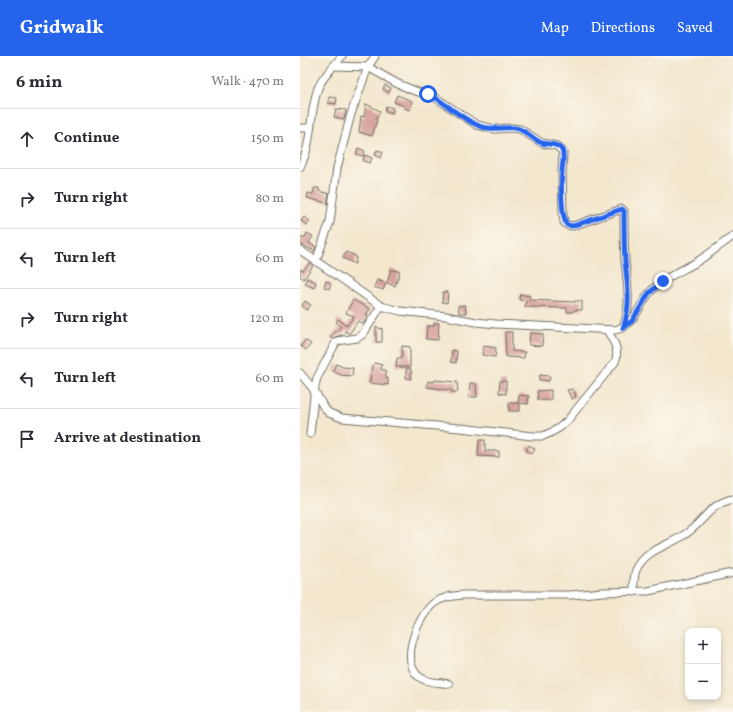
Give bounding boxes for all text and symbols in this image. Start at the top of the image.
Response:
text: Gridwalk [20,15,104,41]
text: Map [541,19,569,38]
text: Directions [591,19,655,38]
text: Saved [677,19,713,38]
text: 6 min [16,71,62,94]
text: Walk · 470 m [211,73,284,91]
route start [419,85,437,103]
icon: ahead [16,128,38,150]
text: Continue [54,128,119,149]
text: 150 m [251,130,284,148]
icon: right [16,188,38,210]
text: Turn right [54,188,128,209]
text: 80 m [255,190,284,208]
icon: left [16,248,38,270]
text: Turn left [54,248,116,269]
text: 60 m [256,250,284,268]
route end [654,272,672,290]
icon: right [16,308,38,330]
text: Turn right [54,308,128,329]
text: 120 m [250,310,284,328]
icon: left [16,368,38,390]
text: Turn left [54,368,116,389]
text: 60 m [256,370,284,388]
icon: arrive [16,428,38,450]
text: Arrive at destination [54,428,201,449]
map controls [685,628,721,700]
button: + [685,628,721,664]
button: − [685,664,721,700]

